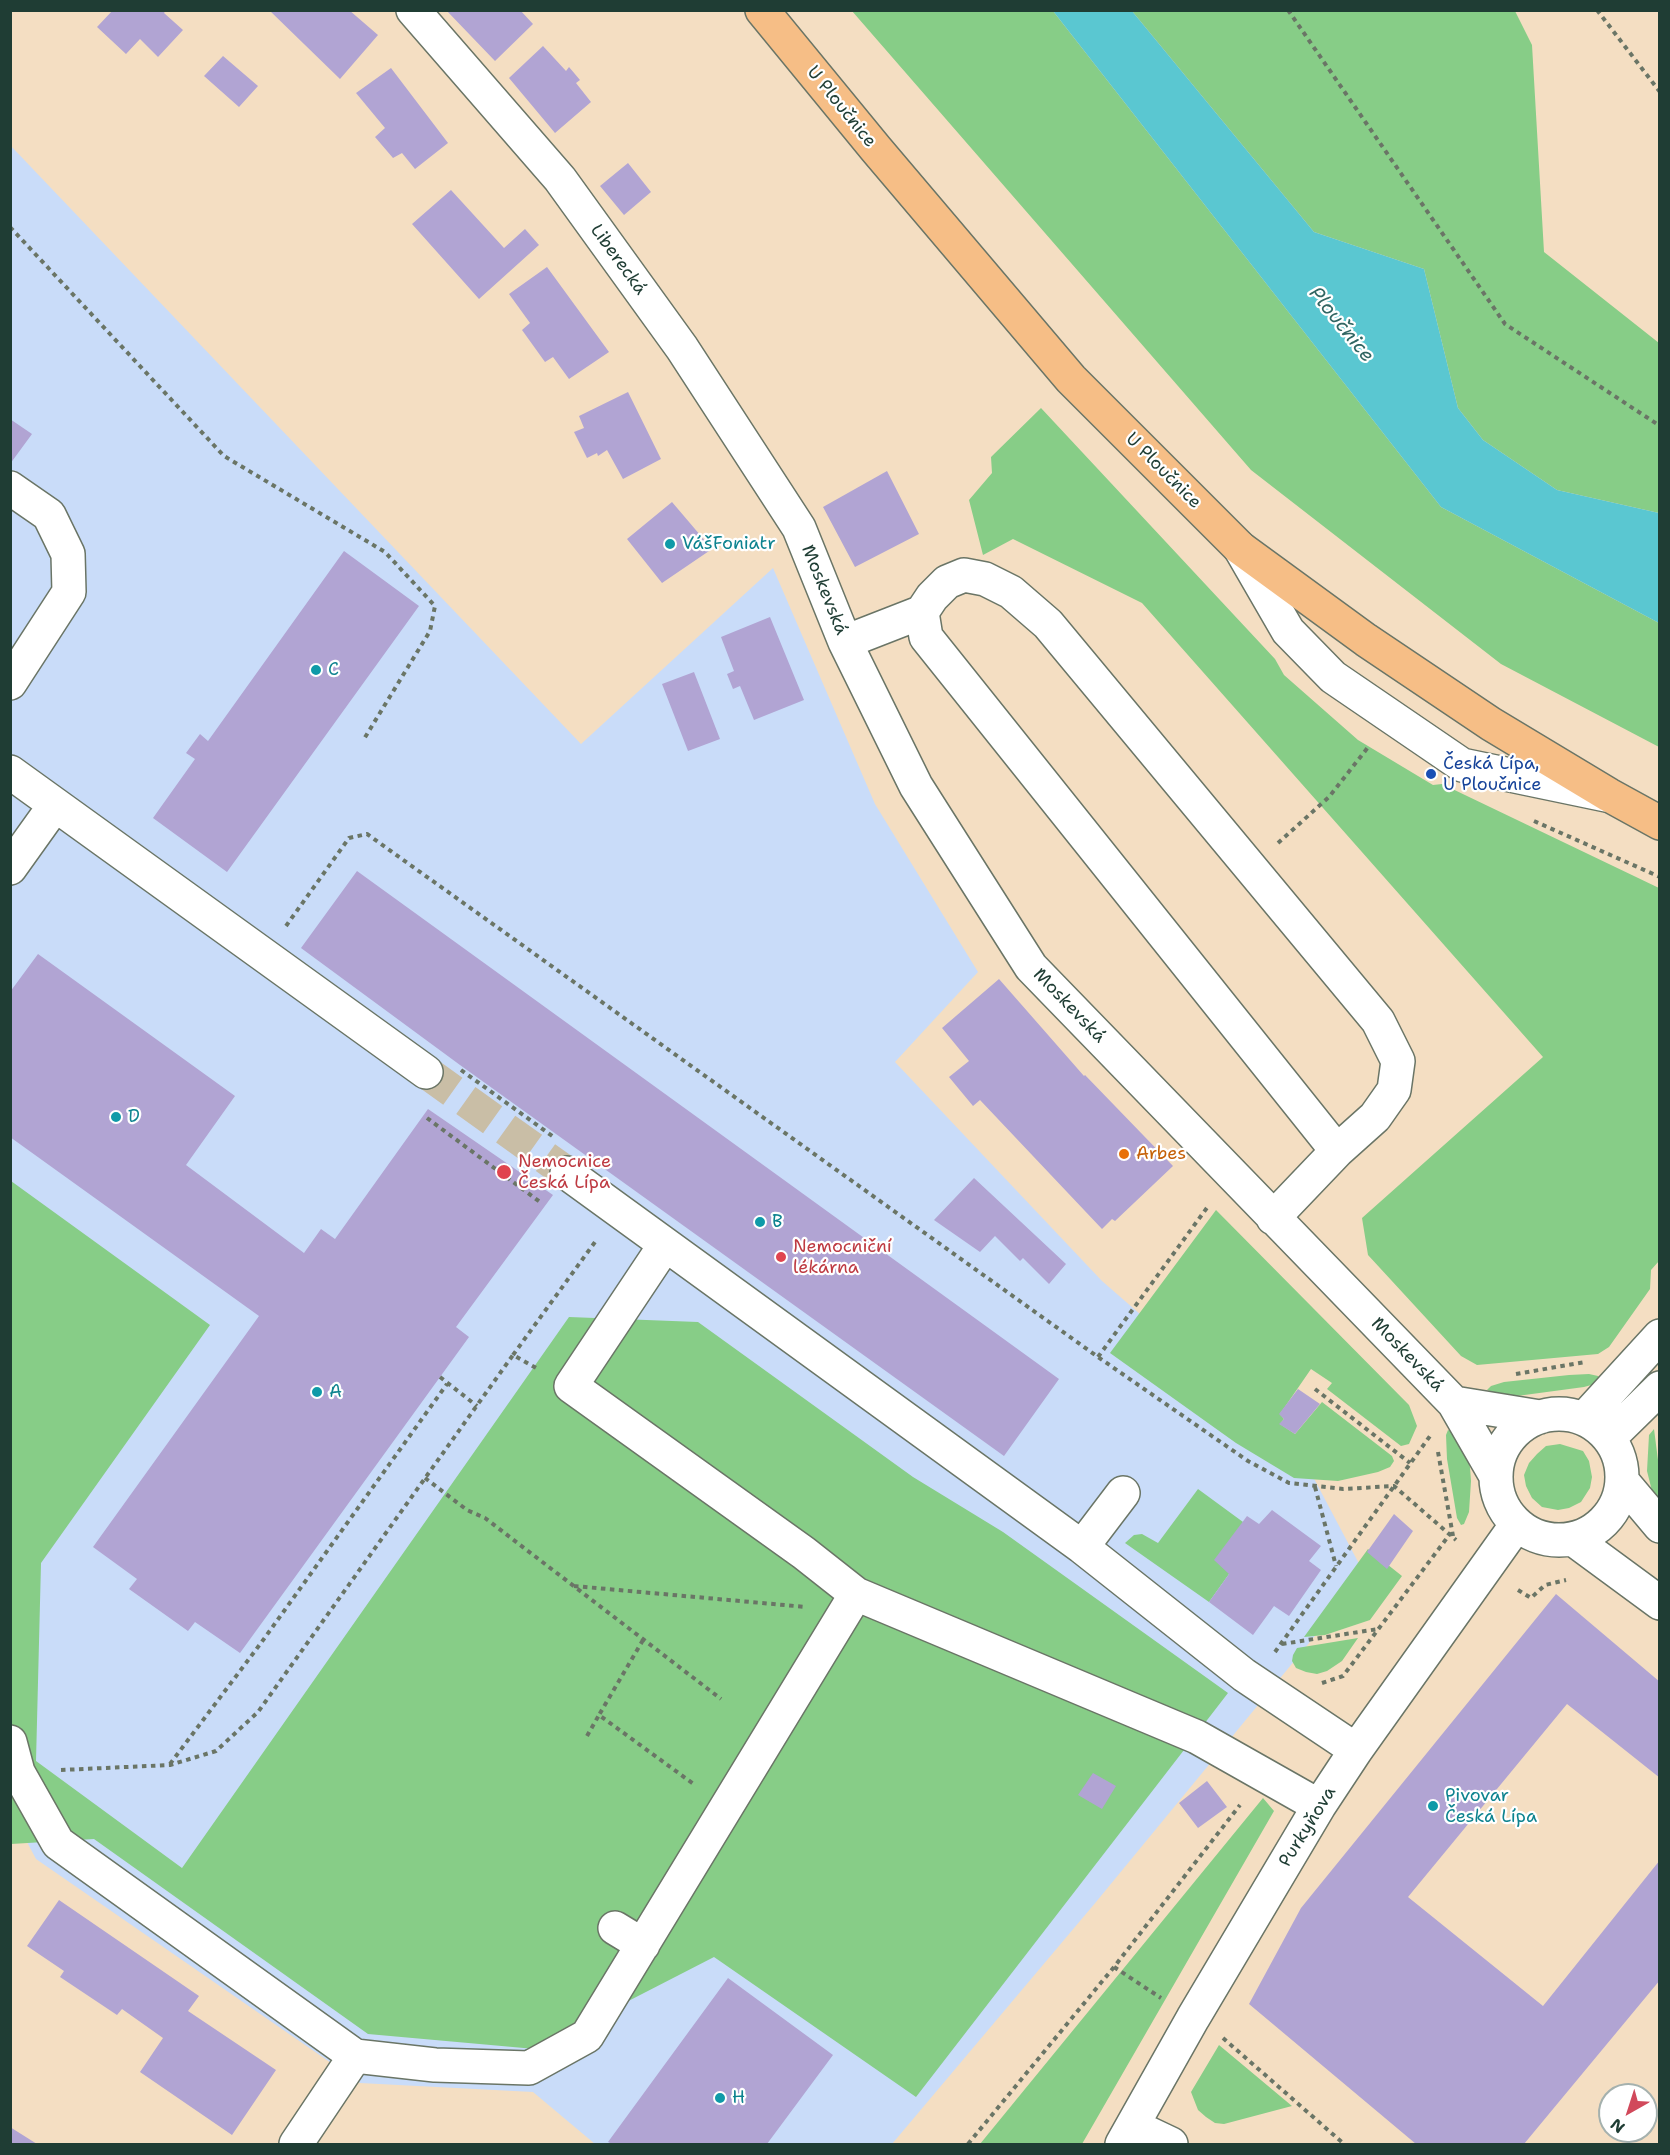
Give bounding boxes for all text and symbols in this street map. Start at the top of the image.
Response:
street label: U Ploučnice [802,62,880,152]
street label: Liberecká [585,220,651,300]
water label: Ploučnice [1303,282,1379,368]
street label: U Ploučnice [1121,429,1205,513]
place label: VášFoniatr [682,533,776,555]
marker: VášFoniatr [663,537,677,551]
street label: Moskevská [796,542,852,638]
place label: C [328,659,339,681]
marker: C [309,663,323,677]
place label: Česká Lípa, U Ploučnice [1443,753,1541,795]
marker: Česká Lípa, U Ploučnice [1424,767,1438,781]
street label: Moskevská [1028,964,1110,1048]
place label: D [128,1106,140,1128]
marker: D [109,1110,123,1124]
place label: Arbes [1136,1143,1186,1165]
marker: Arbes [1117,1147,1131,1161]
place label: Nemocnice Česká Lípa [518,1151,611,1194]
marker: Nemocnice Česká Lípa [495,1163,513,1181]
place label: B [772,1211,783,1233]
marker: B [753,1215,767,1229]
place label: Nemocniční lékárna [793,1236,892,1278]
marker: Nemocniční lékárna [774,1250,788,1264]
street label: Moskevská [1366,1313,1448,1397]
place label: A [329,1381,342,1403]
marker: A [310,1385,324,1399]
street label: Purkyňova [1275,1783,1341,1871]
place label: Pivovar Česká Lípa [1445,1785,1537,1828]
marker: Pivovar Česká Lípa [1426,1799,1440,1813]
north arrow [1598,2083,1658,2143]
place label: H [732,2087,745,2109]
marker: H [713,2091,727,2105]
text: N [1606,2114,1629,2138]

